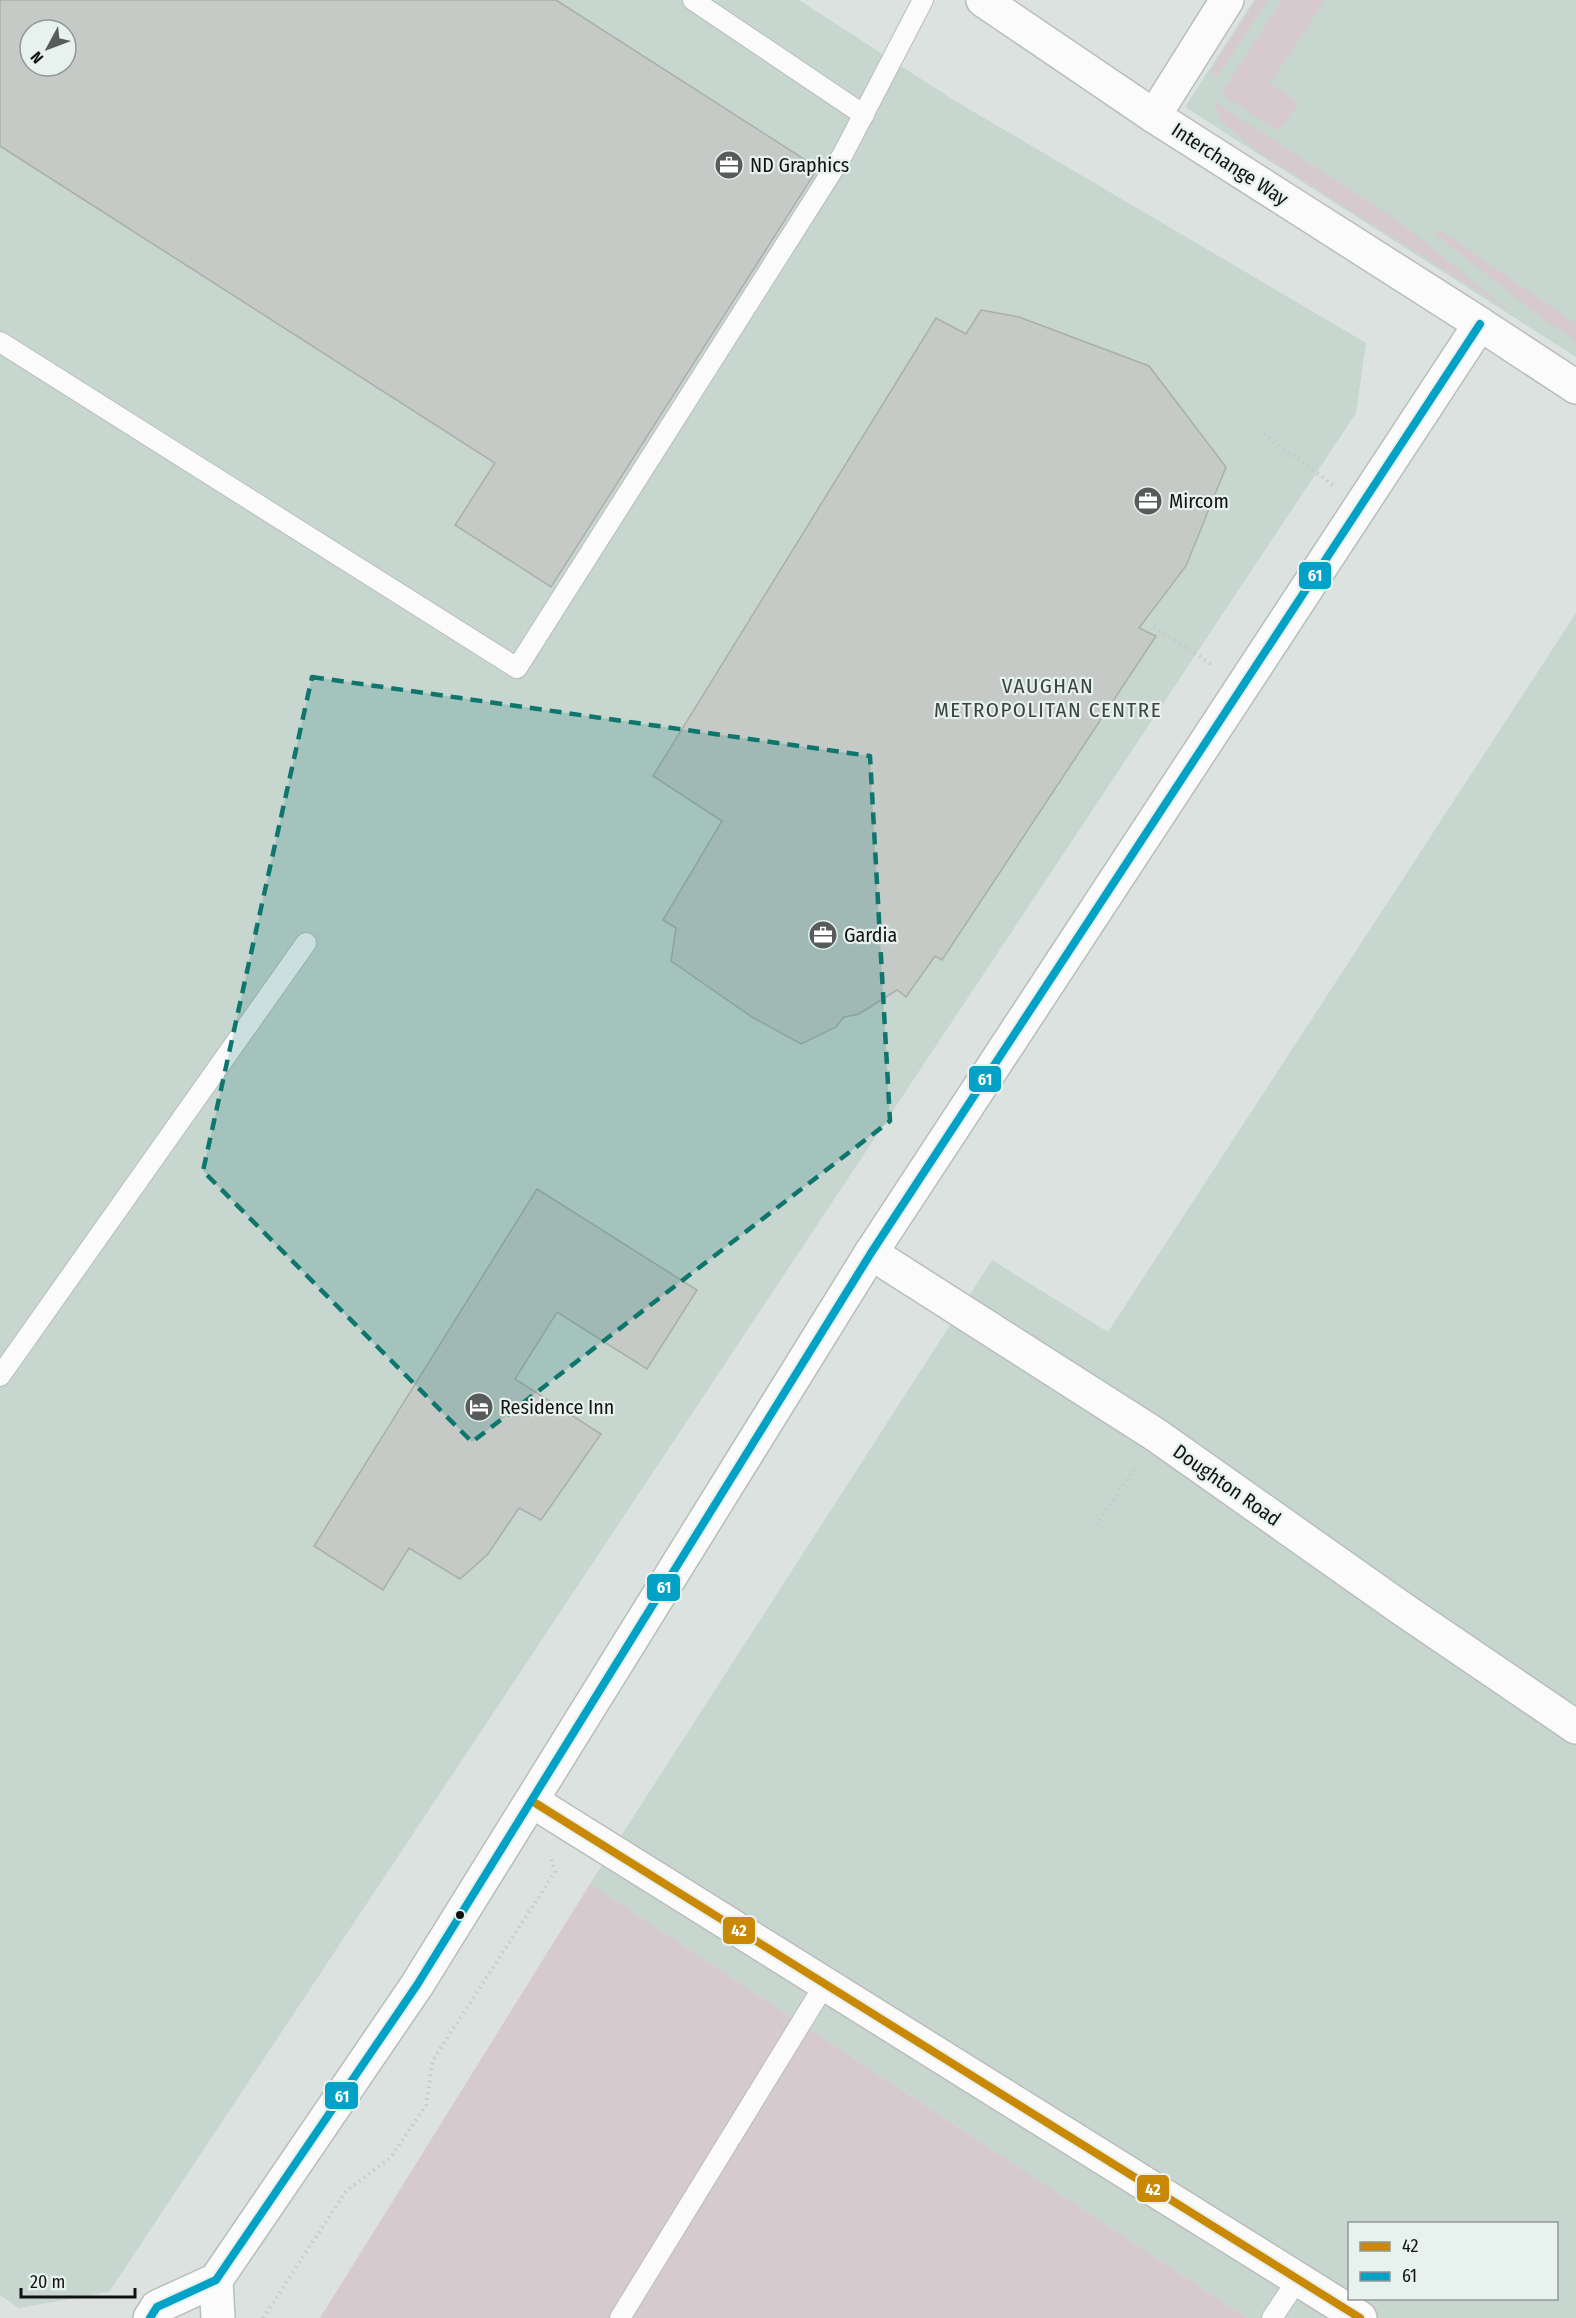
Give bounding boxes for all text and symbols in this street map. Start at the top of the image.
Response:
north arrow [18,18,78,78]
text: N [27,48,47,67]
street label: Interchange Way [1167,117,1293,211]
office icon: ND Graphics [713,149,745,181]
place label: ND Graphics [750,153,849,177]
office icon: Mircom [1132,485,1164,517]
place label: Mircom [1169,489,1229,513]
line badge: 61 [1298,561,1332,590]
text: 61 [1308,566,1322,585]
district label: VAUGHAN METROPOLITAN CENTRE [934,673,1162,723]
office icon: Gardia [807,919,839,951]
place label: Gardia [844,923,897,947]
line badge: 61 [968,1065,1002,1093]
text: 61 [978,1070,992,1089]
hotel icon: Residence Inn [463,1391,495,1423]
place label: Residence Inn [500,1395,614,1419]
street label: Doughton Road [1169,1439,1285,1531]
line badge: 61 [646,1573,681,1602]
text: 61 [657,1578,671,1597]
unlabelled marker [454,1909,466,1921]
line badge: 42 [722,1916,756,1945]
text: 42 [731,1921,747,1940]
line badge: 61 [324,2081,359,2110]
text: 61 [335,2087,349,2106]
line badge: 42 [1136,2174,1170,2203]
text: 42 [1145,2180,1161,2199]
legend [1348,2222,1558,2300]
text: 42 [1402,2235,1418,2257]
scale bar [21,2261,135,2299]
text: 61 [1402,2265,1417,2287]
text: 20 m [30,2271,65,2293]

